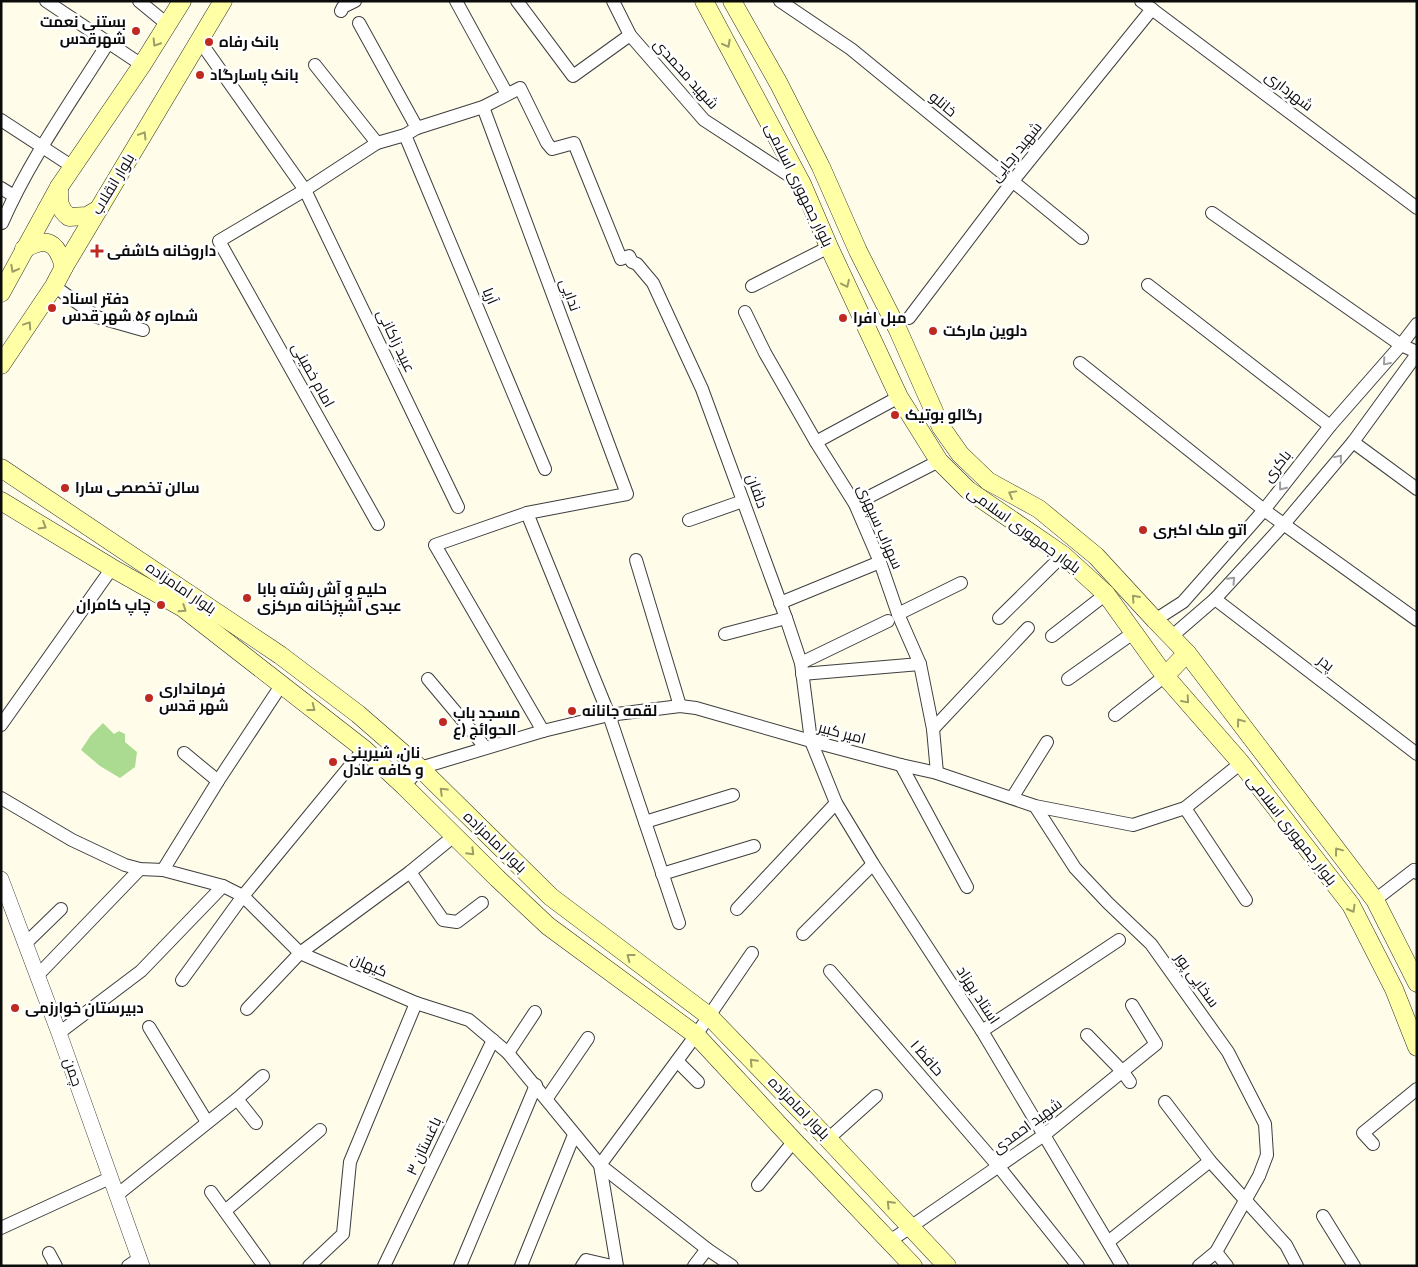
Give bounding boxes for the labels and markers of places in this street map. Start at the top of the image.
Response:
place label: بستنی نعمت شهرقدس [40,7,126,53]
marker: بستنی نعمت شهرقدس [130,25,142,37]
place label: بانک رفاه [219,27,279,56]
marker: بانک رفاه [203,36,215,48]
place label: بانک پاسارگاد [210,60,299,89]
marker: بانک پاسارگاد [194,69,206,81]
place label: داروخانه کاشفی [107,236,216,265]
marker: داروخانه کاشفی [91,245,103,257]
place label: دفتر اسناد شماره ۵۶ شهر قدس [62,284,198,330]
marker: دفتر اسناد شماره ۵۶ شهر قدس [46,302,58,314]
place label: مبل افرا [853,303,907,332]
marker: مبل افرا [837,312,849,324]
place label: دلوین مارکت [943,316,1027,345]
marker: دلوین مارکت [927,325,939,337]
place label: رگالو بوتیک [905,400,982,429]
marker: رگالو بوتیک [889,409,901,421]
place label: سالن تخصصی سارا [75,473,200,502]
marker: سالن تخصصی سارا [59,482,71,494]
place label: اتو ملک اکبری [1153,515,1247,544]
marker: اتو ملک اکبری [1137,524,1149,536]
place label: حلیم و آش رشته بابا عبدی آشپزخانه مرکزی [257,574,402,620]
place label: چاپ کامران [76,590,151,619]
marker: حلیم و آش رشته بابا عبدی آشپزخانه مرکزی [241,592,253,604]
marker: چاپ کامران [155,599,167,611]
place label: فرمانداری شهر قدس [159,674,229,720]
marker: فرمانداری شهر قدس [143,692,155,704]
place label: لقمه جانانه [582,696,657,725]
place label: مسجد باب الحوائج (ع [453,698,520,744]
marker: لقمه جانانه [566,705,578,717]
marker: مسجد باب الحوائج (ع [437,716,449,728]
place label: نان، شیرینی و کافه عادل [343,738,424,784]
marker: نان، شیرینی و کافه عادل [327,756,339,768]
place label: دبیرستان خوارزمی [25,993,144,1022]
marker: دبیرستان خوارزمی [9,1002,21,1014]

